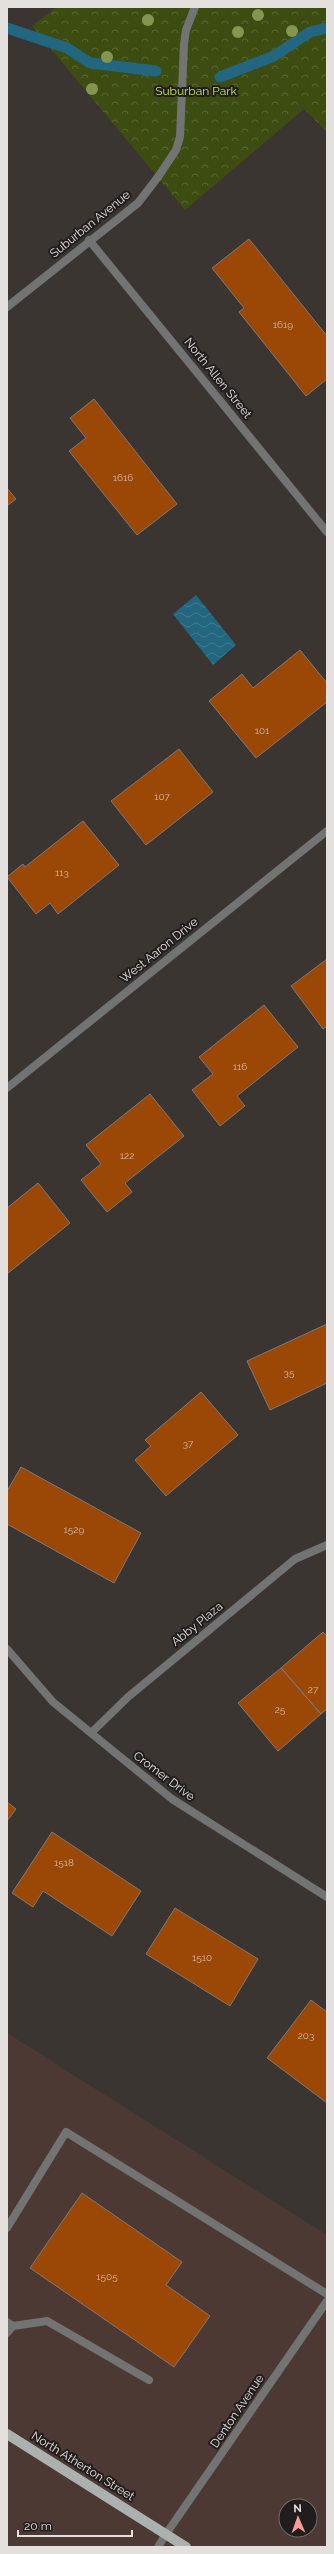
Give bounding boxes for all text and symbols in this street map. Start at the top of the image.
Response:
park label: Suburban Park [155,84,237,98]
street label: Suburban Avenue [47,187,133,261]
house number: 1619 [273,319,293,330]
street label: North Allen Street [181,335,255,421]
house number: 1616 [113,472,133,483]
house number: 101 [255,725,270,736]
house number: 107 [154,791,170,802]
house number: 113 [55,867,69,878]
street label: West Aaron Drive [117,914,201,986]
house number: 116 [233,1061,247,1072]
house number: 122 [120,1150,134,1161]
house number: 35 [284,1367,295,1378]
house number: 37 [183,1438,194,1449]
house number: 1529 [64,1524,85,1535]
street label: Abby Plaza [169,1599,225,1649]
house number: 27 [308,1684,319,1695]
house number: 25 [275,1704,286,1715]
street label: Cromer Drive [131,1748,197,1804]
house number: 1518 [54,1857,74,1868]
house number: 1510 [192,1952,212,1963]
house number: 203 [298,2030,314,2041]
house number: 1505 [96,2271,118,2282]
street label: Denton Avenue [207,2372,267,2450]
street label: North Atherton Street [29,2429,137,2503]
north arrow [278,2498,318,2538]
text: N [293,2502,302,2515]
scale bar [18,2512,132,2538]
text: 20 m [24,2519,52,2533]

